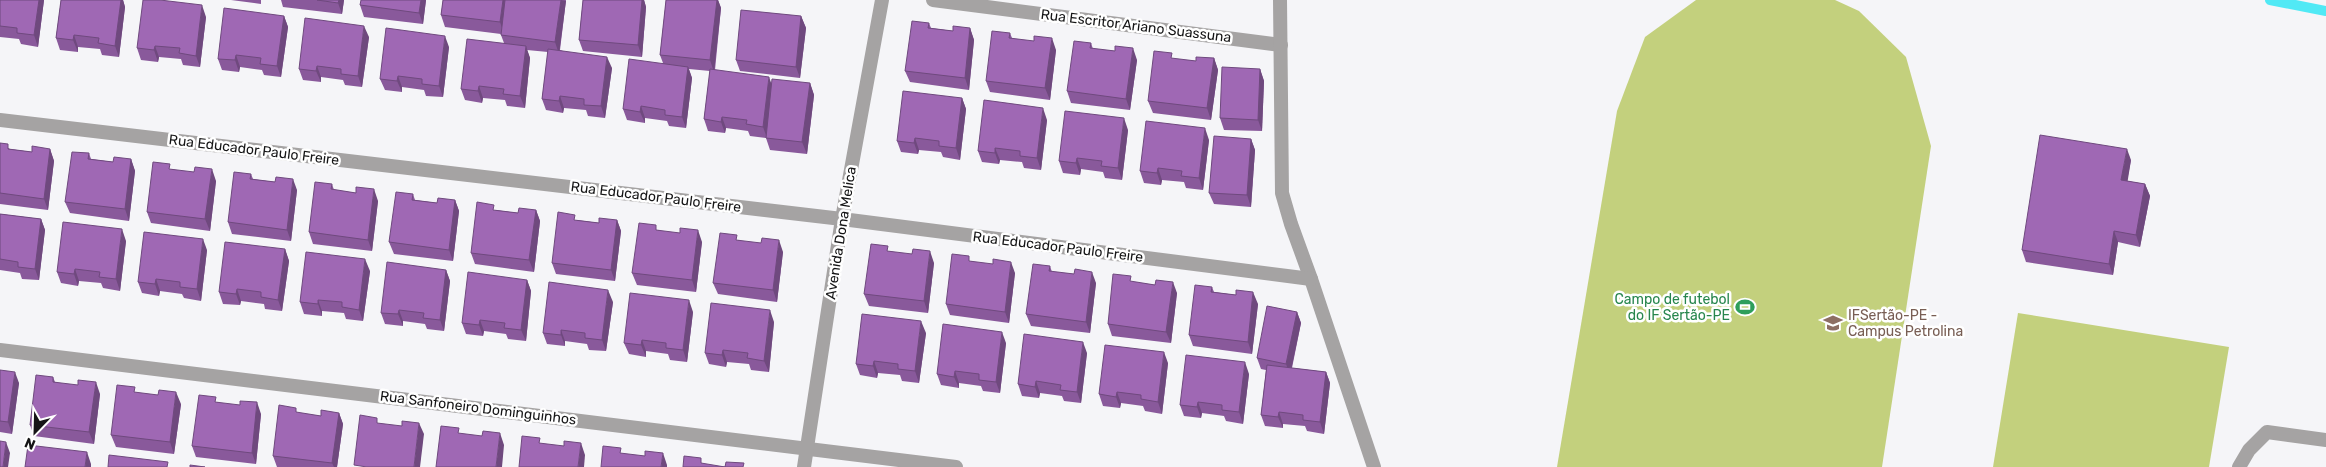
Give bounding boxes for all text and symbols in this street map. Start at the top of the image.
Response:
street label: Rua Escritor Ariano Suassuna [1040,6,1232,46]
street label: Rua Educador Paulo Freire [168,131,340,169]
street label: Avenida Dona Melica [822,165,860,301]
street label: Rua Educador Paulo Freire [570,178,742,216]
street label: Rua Educador Paulo Freire [972,228,1144,266]
place label: Campo de futebol do IF Sertão-PE [1614,291,1730,324]
sports icon: Campo de futebol do IF Sertão-PE [1734,296,1756,318]
place label: IFSertão-PE - Campus Petrolina [1848,307,1963,340]
school or university icon: IFSertão-PE - Campus Petrolina [1822,312,1844,334]
street label: Rua Sanfoneiro Dominguinhos [379,388,577,428]
north arrow [10,407,60,457]
text: N [22,434,38,453]

